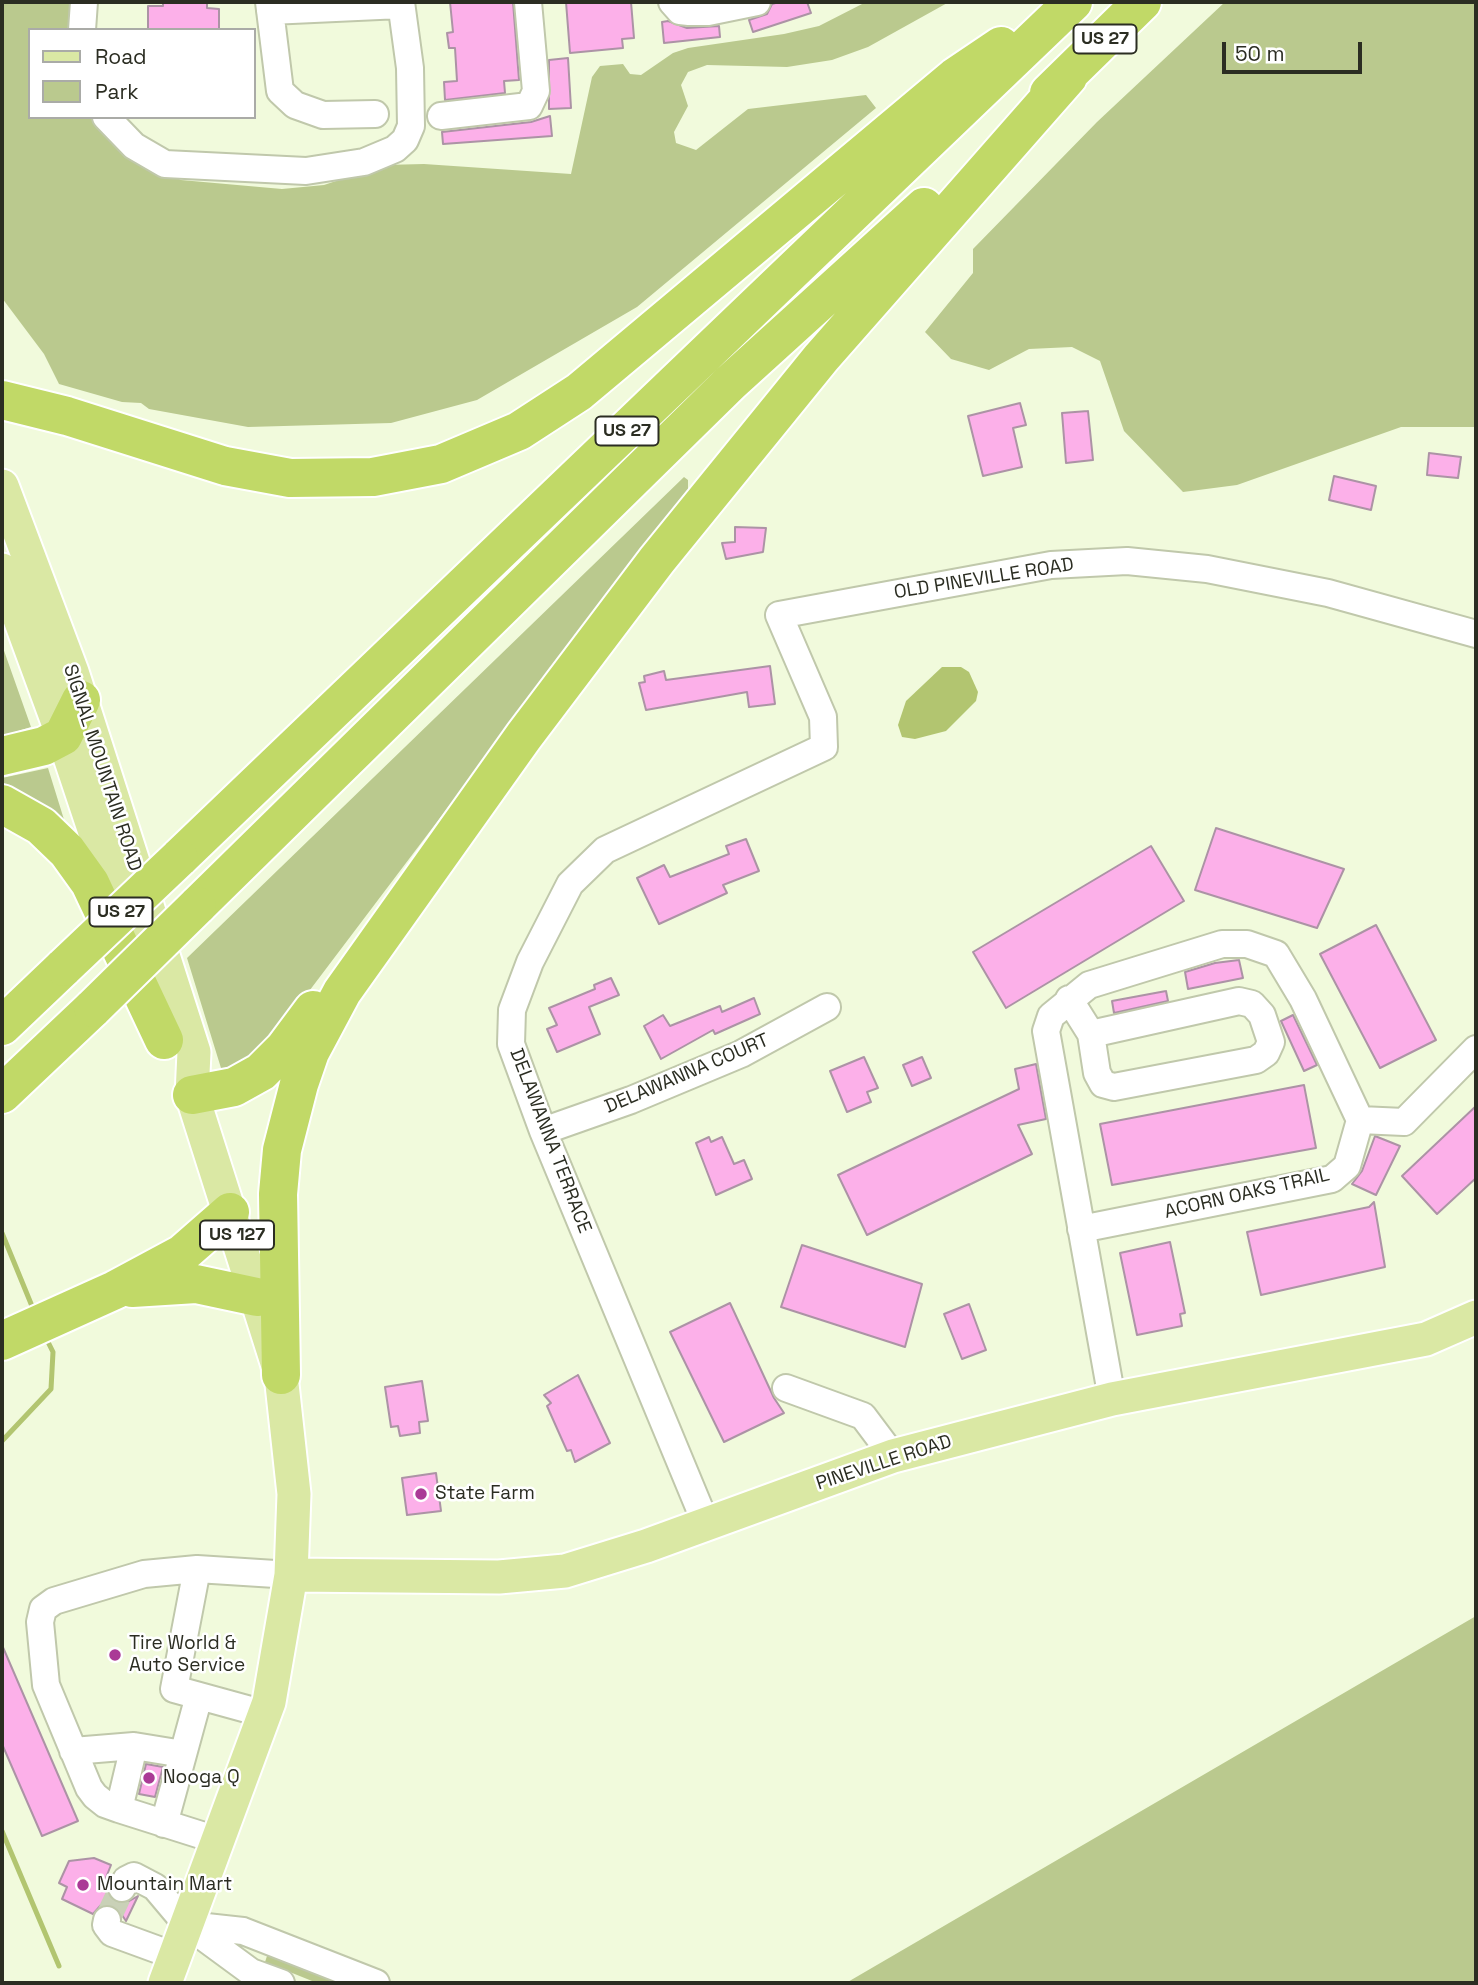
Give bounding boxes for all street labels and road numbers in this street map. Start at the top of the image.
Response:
road number: US 27 [1074,24,1136,54]
road number: US 27 [596,416,658,446]
street label: OLD PINEVILLE ROAD [892,554,1076,604]
street label: SIGNAL MOUNTAIN ROAD [58,662,146,874]
road number: US 27 [90,897,152,926]
street label: DELAWANNA COURT [602,1029,772,1119]
street label: DELAWANNA TERRACE [504,1045,596,1237]
street label: ACORN OAKS TRAIL [1162,1164,1332,1224]
road number: US 127 [200,1220,274,1250]
street label: PINEVILLE ROAD [813,1430,955,1496]

